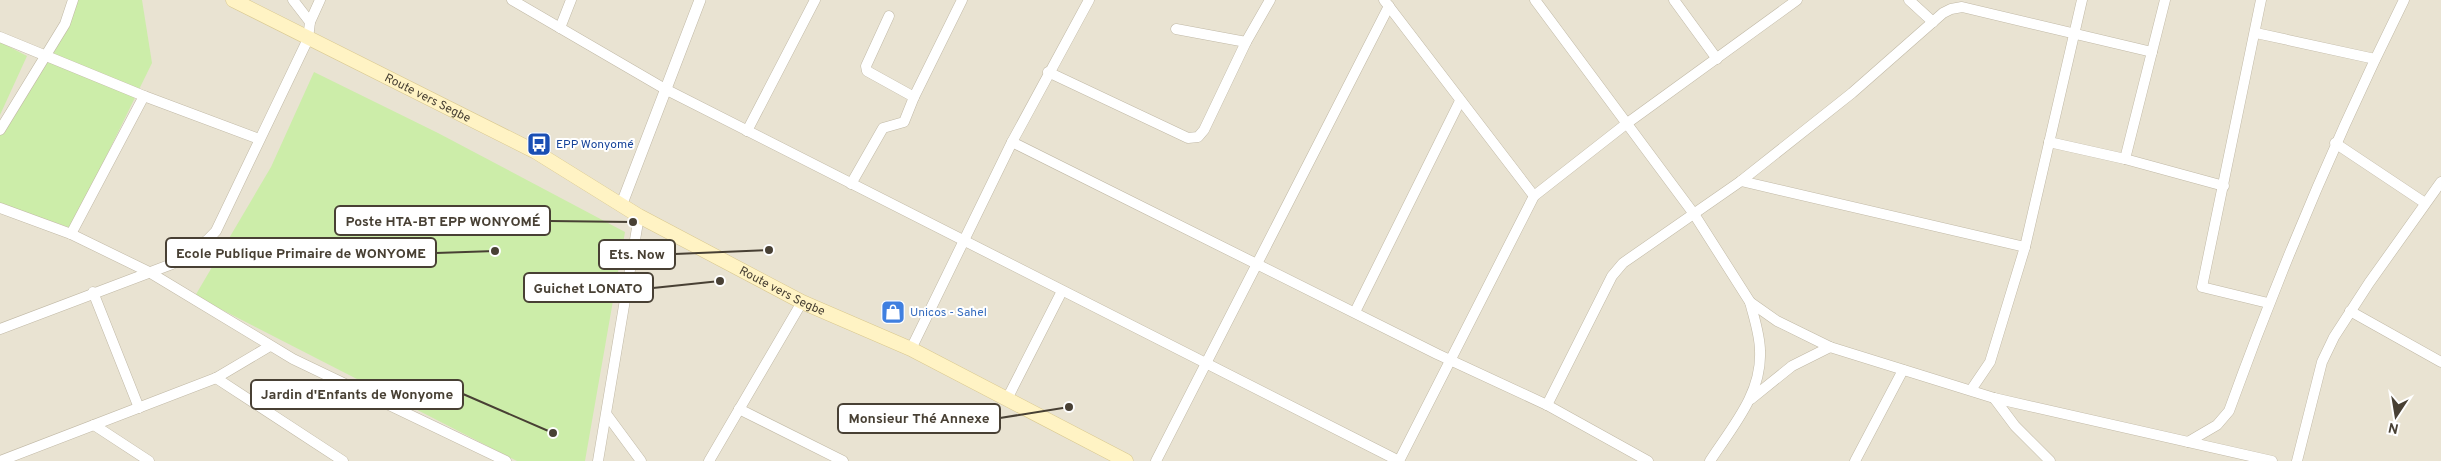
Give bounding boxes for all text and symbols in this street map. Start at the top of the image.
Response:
street label: Route vers Segbe [382,70,473,127]
bus stop icon: EPP Wonyomé [526,131,552,157]
place label: EPP Wonyomé [556,137,634,153]
callout: Poste HTA-BT EPP WONYOMÉ [335,206,550,235]
text: Poste HTA-BT EPP WONYOMÉ [345,213,541,231]
callout: Ecole Publique Primaire de WONYOME [166,238,436,267]
callout: Ets. Now [599,240,675,269]
text: Ecole Publique Primaire de WONYOME [176,246,426,263]
text: Ets. Now [609,247,665,264]
street label: Route vers Segbe [736,263,827,320]
callout: Guichet LONATO [524,273,653,302]
text: Guichet LONATO [533,281,643,298]
shop icon: Unicos - Sahel [880,299,906,325]
place label: Unicos - Sahel [910,305,987,321]
callout: Jardin d'Enfants de Wonyome [251,380,463,409]
text: Jardin d'Enfants de Wonyome [261,387,453,404]
north arrow [2371,391,2421,441]
callout: Monsieur Thé Annexe [838,404,1000,433]
text: Monsieur Thé Annexe [848,411,990,428]
text: N [2387,418,2400,437]

